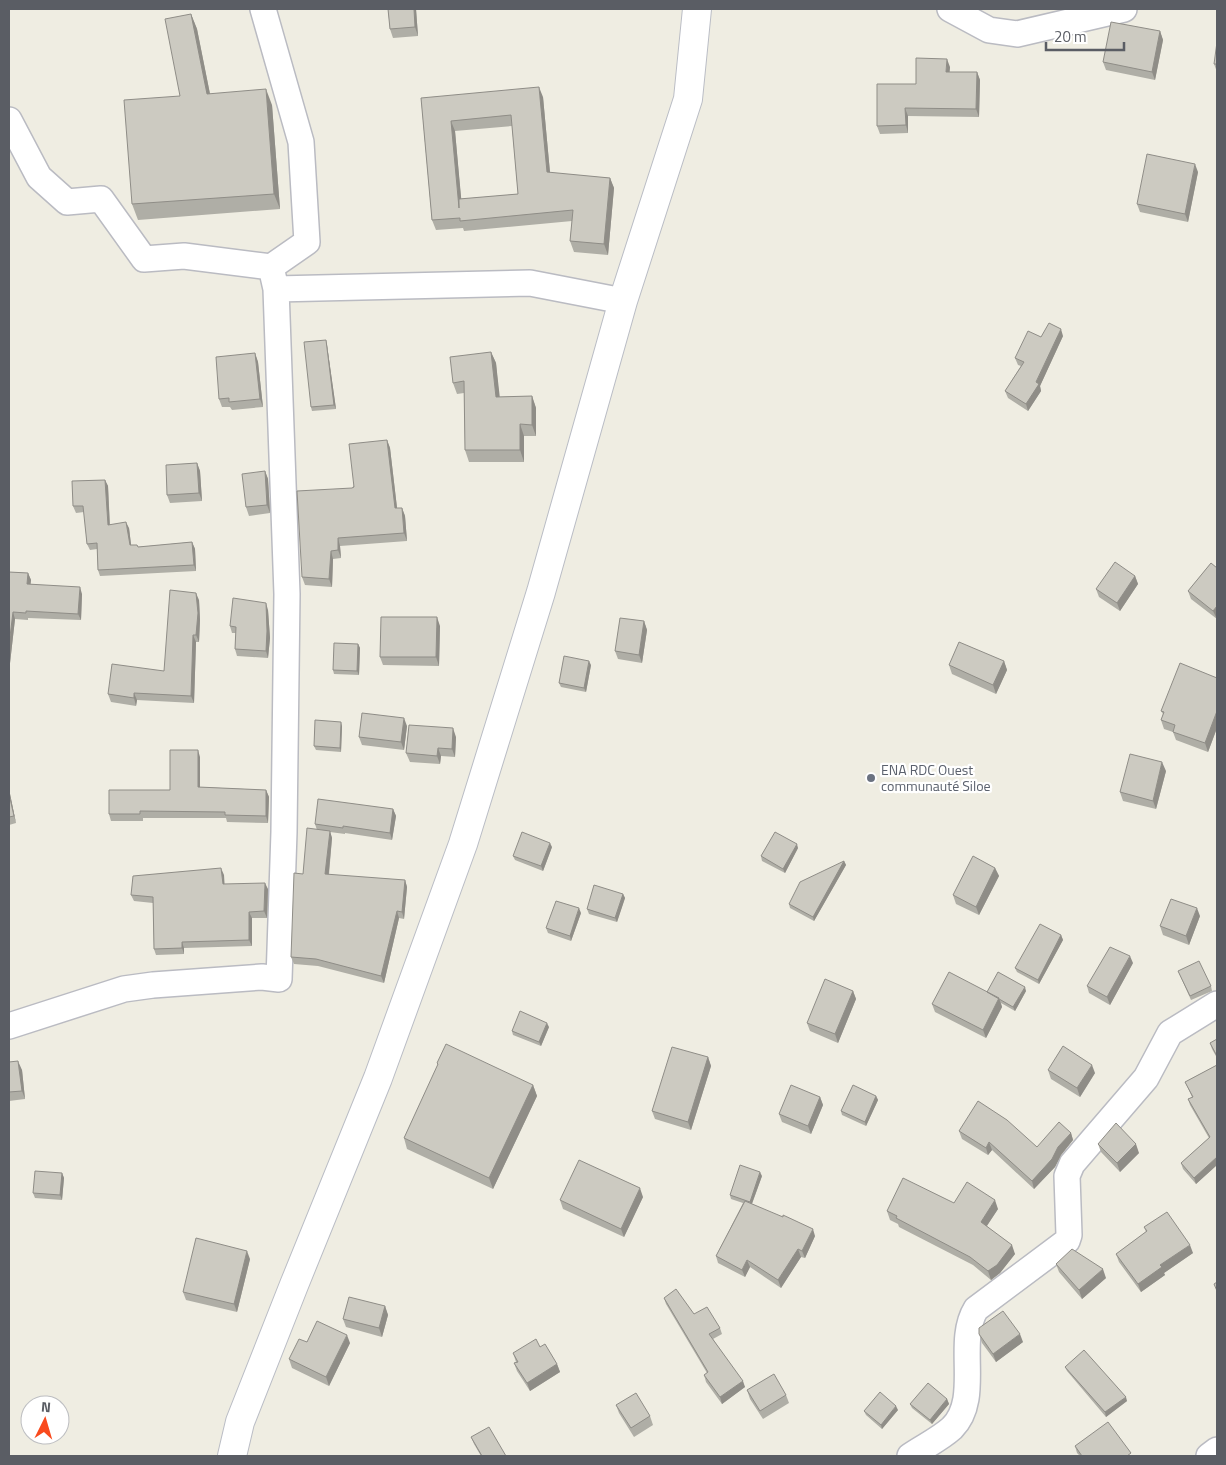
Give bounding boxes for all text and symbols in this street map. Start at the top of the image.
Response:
scale bar [1046,20,1124,52]
text: 20 m [1054,25,1087,48]
place label: ENA RDC Ouest communauté Siloe [881,759,991,796]
marker: ENA RDC Ouest communauté Siloe [865,772,877,784]
north arrow [20,1395,70,1445]
text: N [40,1396,52,1417]

